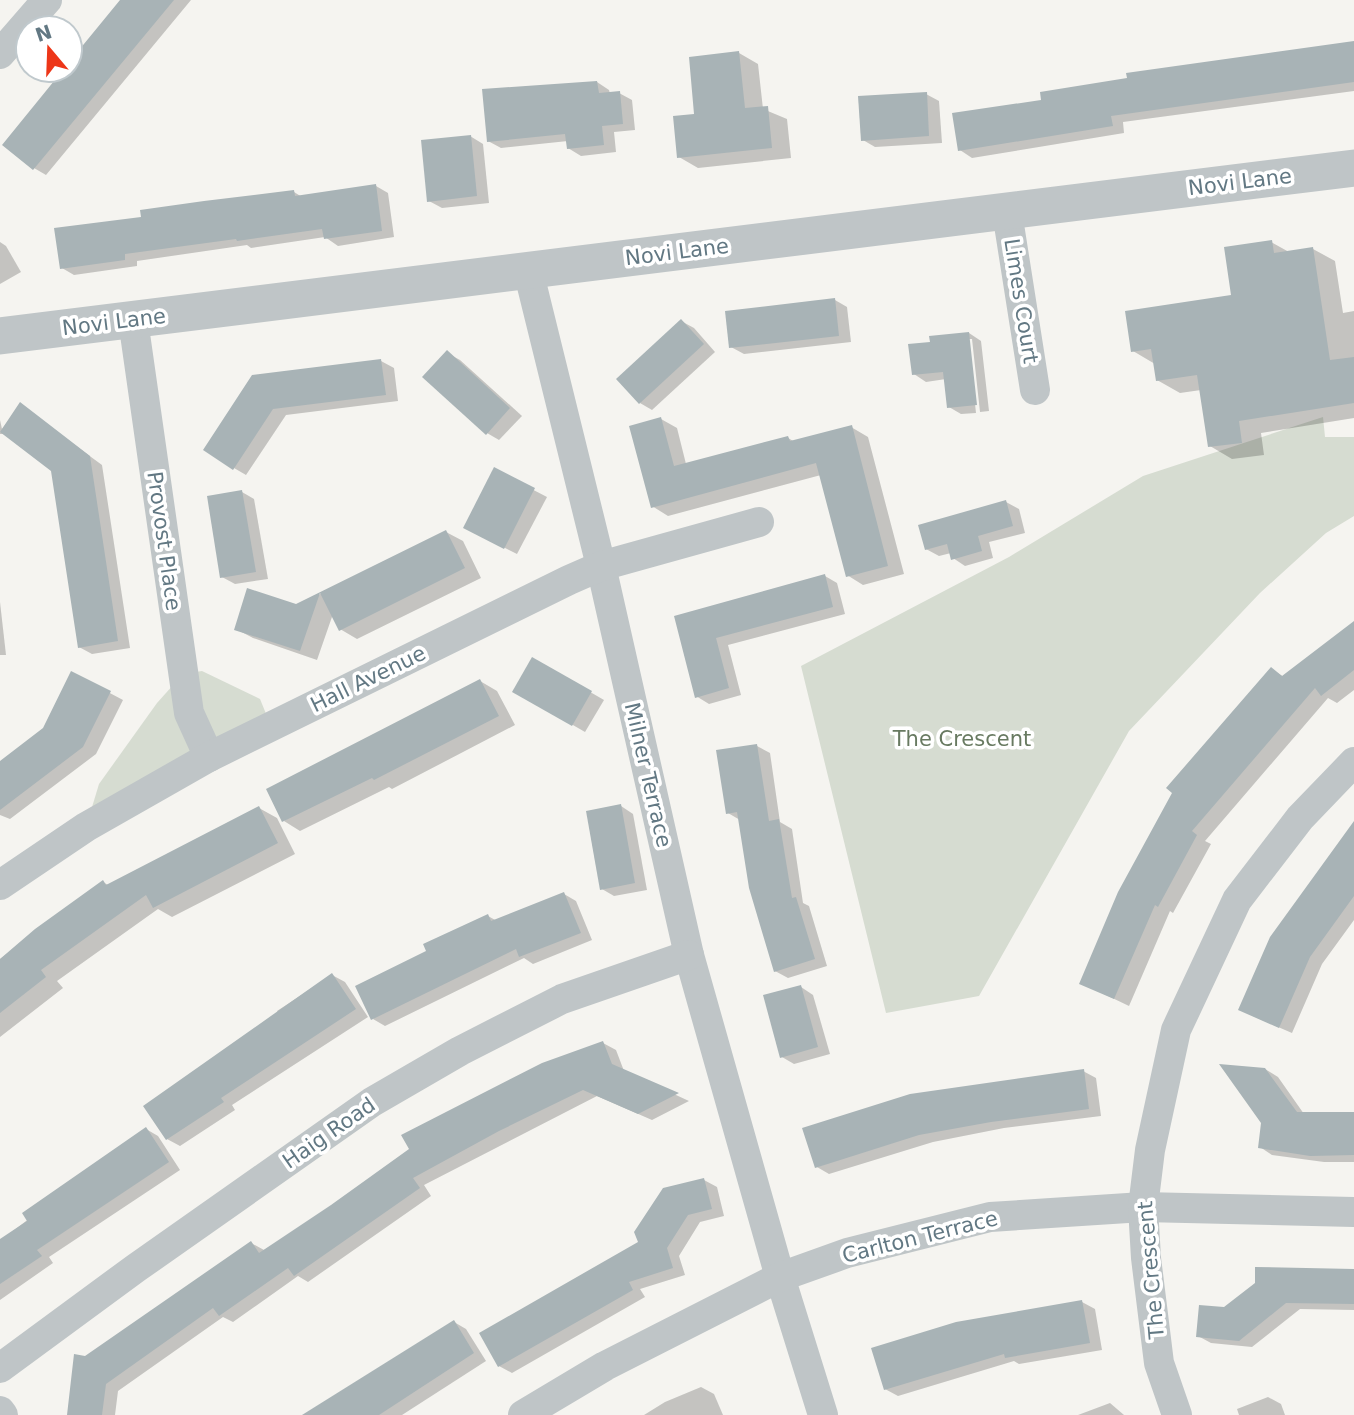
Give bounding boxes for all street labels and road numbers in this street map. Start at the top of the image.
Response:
street label: Novi Lane [1187,164,1293,200]
street label: Novi Lane [624,234,730,270]
street label: Limes Court [999,237,1043,365]
street label: Novi Lane [61,304,167,340]
street label: Provost Place [142,470,186,612]
street label: Hall Avenue [307,641,429,717]
street label: Milner Terrace [620,700,676,850]
street label: Haig Road [278,1092,380,1174]
street label: The Crescent [1133,1200,1169,1341]
street label: Carlton Terrace [840,1206,1000,1268]

